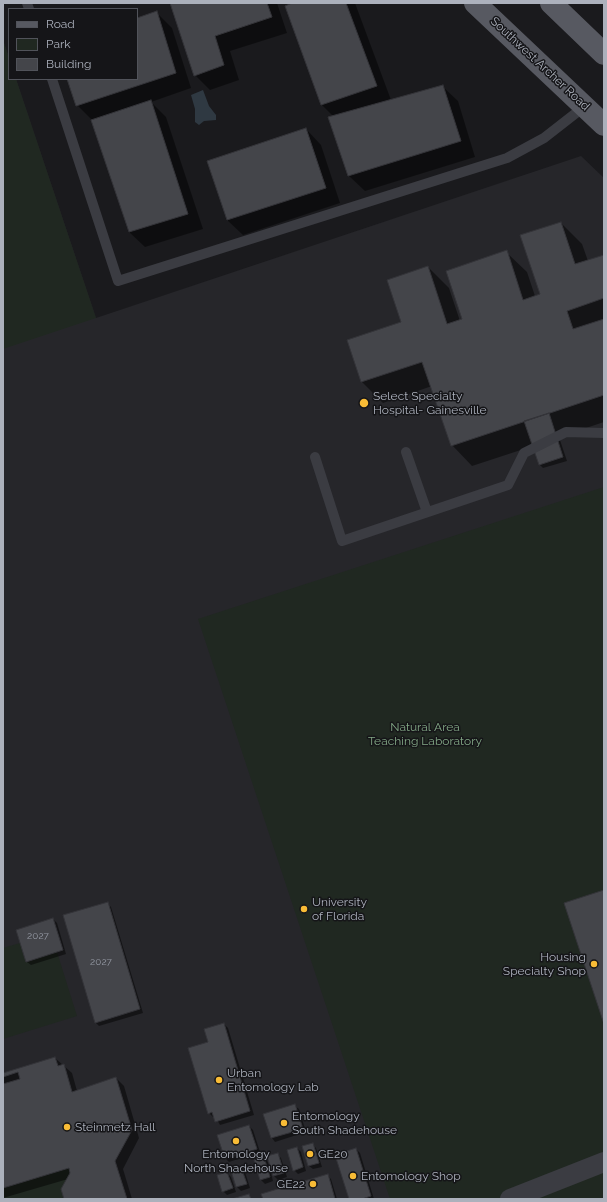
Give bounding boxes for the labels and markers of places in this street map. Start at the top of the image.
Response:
place label: Select Specialty Hospital- Gainesville [373,389,486,417]
marker: Select Specialty Hospital- Gainesville [358,397,370,409]
place label: University of Florida [312,895,367,923]
marker: University of Florida [299,904,309,914]
place label: Housing Specialty Shop [503,950,586,978]
marker: Housing Specialty Shop [589,959,599,969]
place label: Urban Entomology Lab [227,1066,319,1094]
marker: Urban Entomology Lab [214,1075,224,1085]
place label: Entomology South Shadehouse [292,1109,397,1137]
marker: Entomology South Shadehouse [279,1118,289,1128]
place label: Steinmetz Hall [75,1120,156,1134]
marker: Steinmetz Hall [62,1122,72,1132]
marker: Entomology North Shadehouse [231,1136,241,1146]
place label: Entomology North Shadehouse [184,1147,288,1175]
place label: GE20 [318,1147,347,1161]
marker: GE20 [305,1149,315,1159]
place label: Entomology Shop [361,1169,461,1183]
marker: Entomology Shop [348,1171,358,1181]
place label: GE22 [277,1177,305,1191]
marker: GE22 [308,1179,318,1189]

